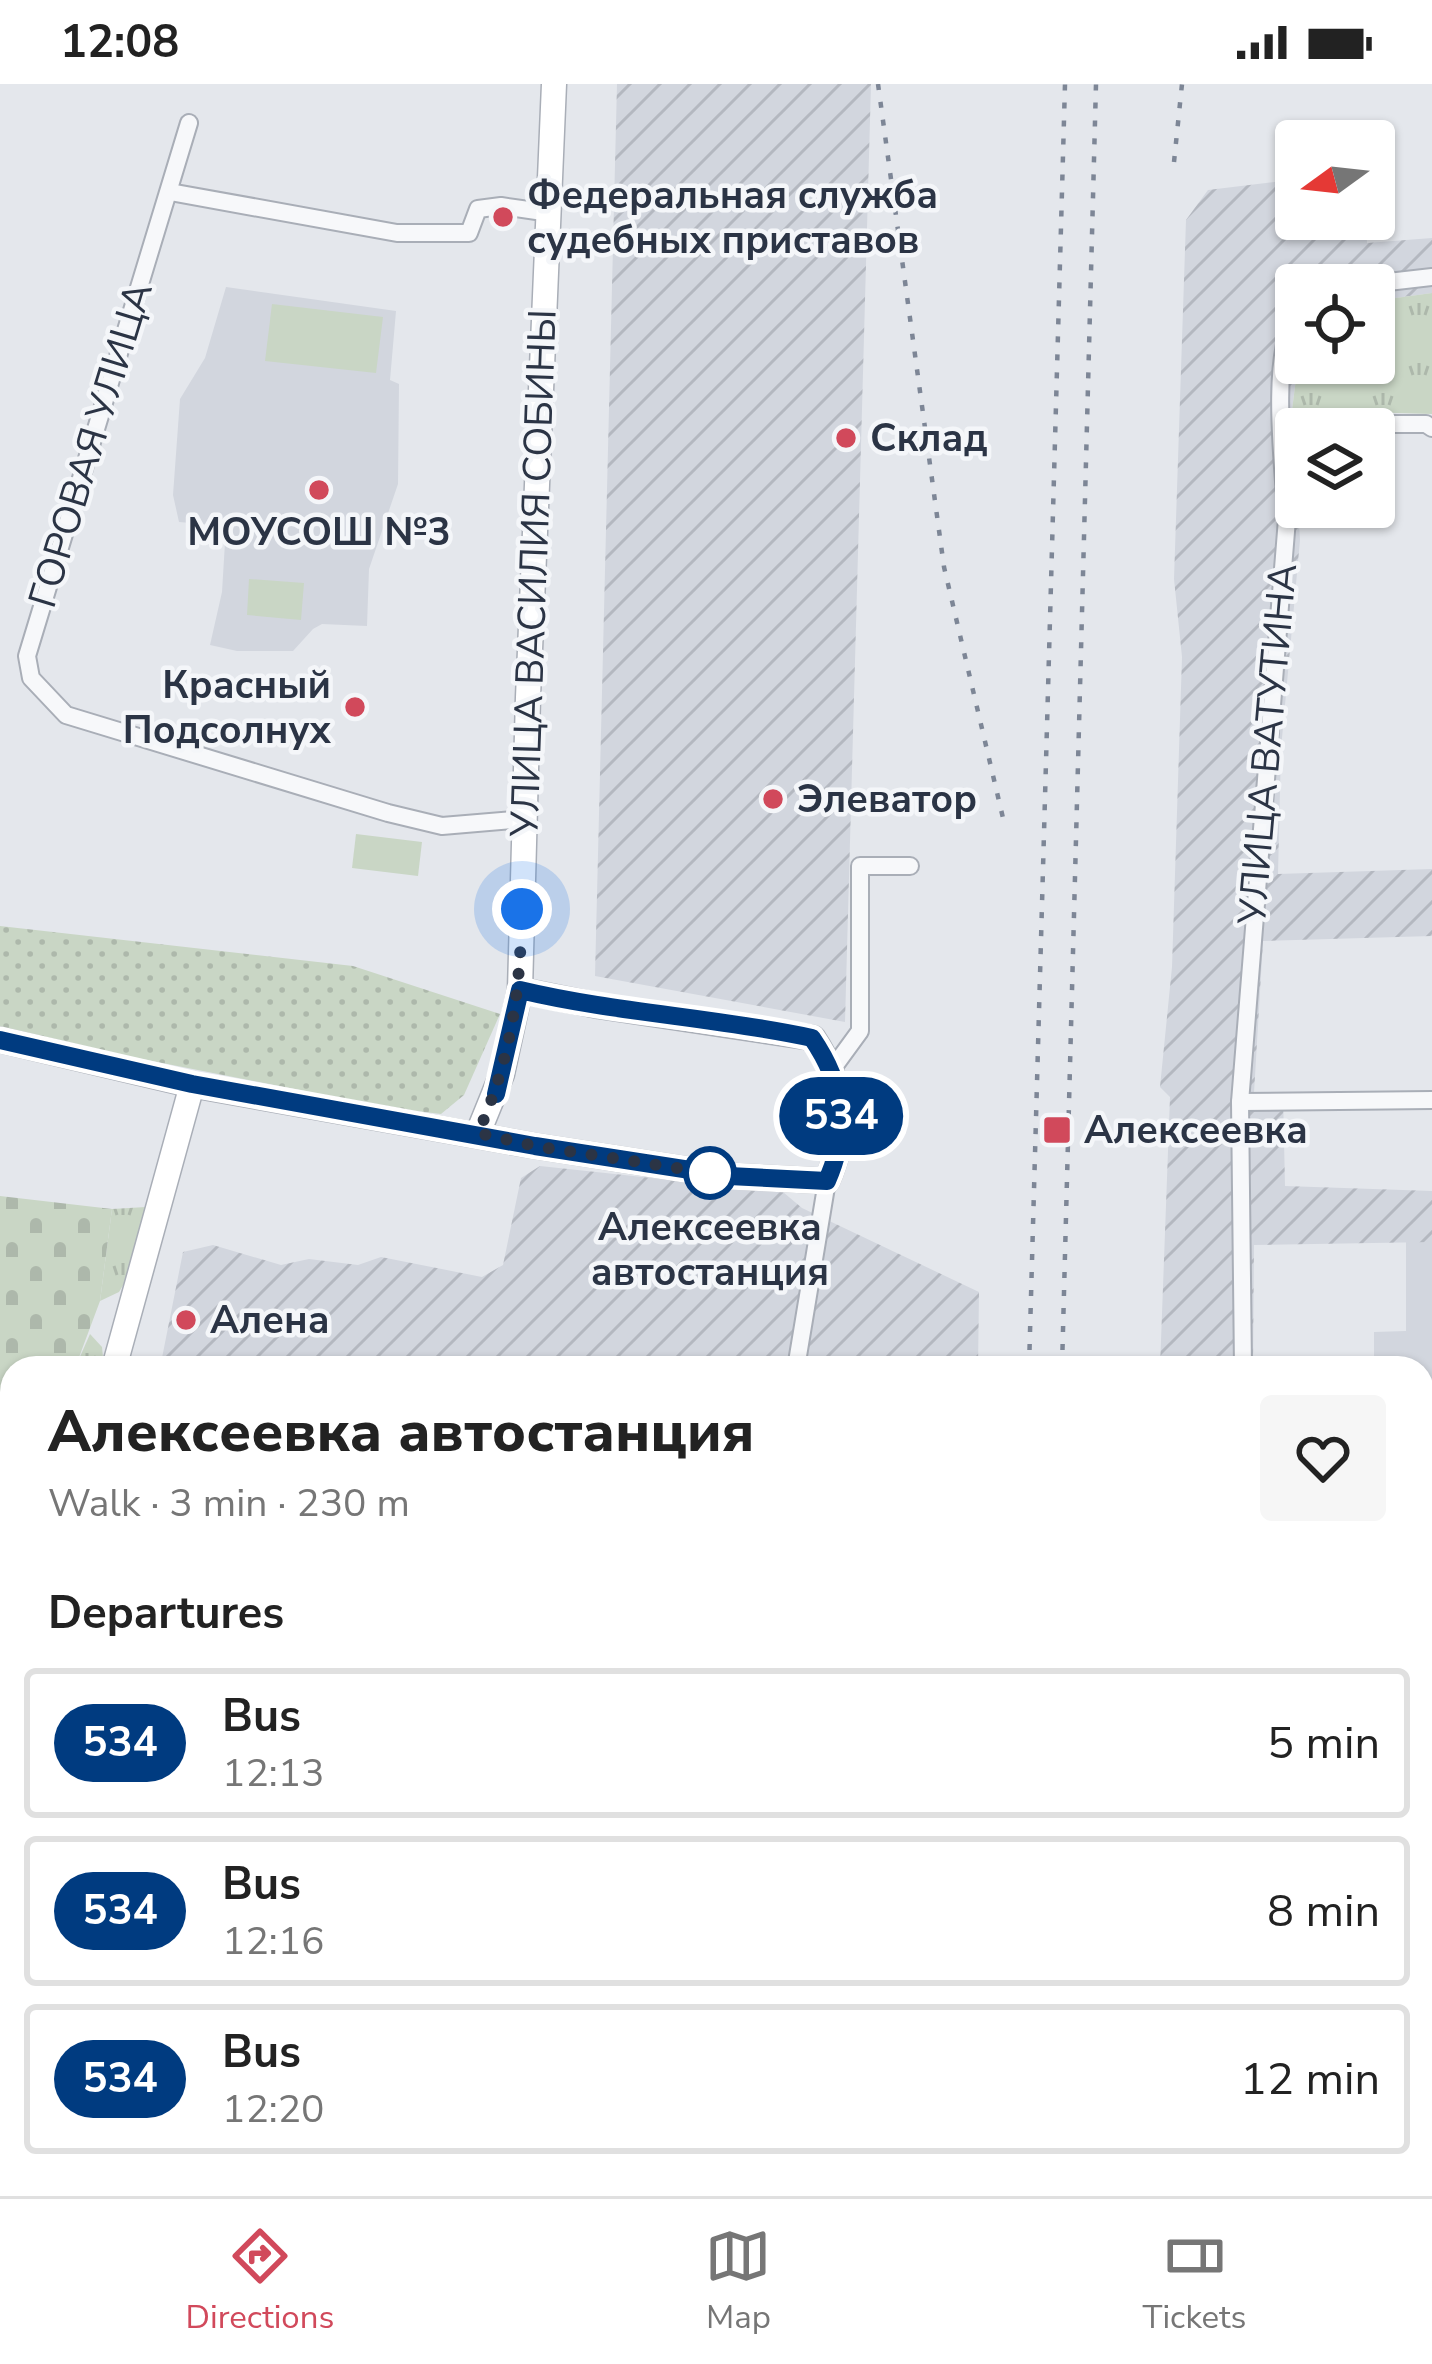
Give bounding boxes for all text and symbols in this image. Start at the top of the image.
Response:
text: 12:08 [60,12,179,73]
north arrow [1275,120,1395,240]
map controls [1275,120,1395,528]
place label: Федеральная служба судебных приставов [527,169,938,267]
marker: Федеральная служба судебных приставов [490,204,516,230]
button: locate [1275,264,1395,384]
street label: ГОРОВАЯ УЛИЦА [16,276,166,614]
street label: УЛИЦА ВАСИЛИЯ СОБИНЫ [498,308,570,839]
button: layers [1275,408,1395,528]
place label: Склад [870,412,988,465]
marker: Склад [833,425,859,451]
marker: МОУСОШ №3 [306,477,332,503]
place label: МОУСОШ №3 [187,506,451,559]
street label: УЛИЦА ВАТУТИНА [1226,561,1310,928]
place label: Красный Подсолнух [123,659,331,757]
marker: Красный Подсолнух [342,694,368,720]
place label: Элеватор [797,773,977,826]
marker: Элеватор [760,786,786,812]
your location [492,879,552,939]
line badge: 534 [772,1077,910,1155]
text: 534 [803,1087,879,1144]
place label: Алексеевка [1084,1104,1308,1157]
marker: Алексеевка [1041,1114,1073,1146]
marker: Алексеевка автостанция [685,1148,735,1198]
place label: Алексеевка автостанция [591,1201,829,1299]
place label: Алена [210,1294,330,1347]
marker: Алена [173,1307,199,1333]
text: Алексеевка автостанция [48,1393,755,1471]
button: heart [1260,1395,1386,1521]
text: Walk · 3 min · 230 m [48,1477,410,1530]
text: Departures [48,1583,284,1644]
text: Bus [222,1686,301,1747]
text: 5 min [1267,1713,1380,1774]
text: 534 [82,1714,158,1771]
text: 12:13 [222,1747,325,1800]
text: Bus [222,1854,301,1915]
text: 8 min [1267,1881,1380,1942]
text: 534 [82,1882,158,1939]
text: 12:16 [222,1915,325,1968]
text: Bus [222,2022,301,2083]
text: 12 min [1240,2049,1380,2110]
text: 534 [82,2050,158,2107]
text: 12:20 [222,2083,325,2136]
tab: Directions [186,2223,334,2340]
tab: Map [705,2223,771,2340]
tab: Tickets [1143,2223,1246,2340]

